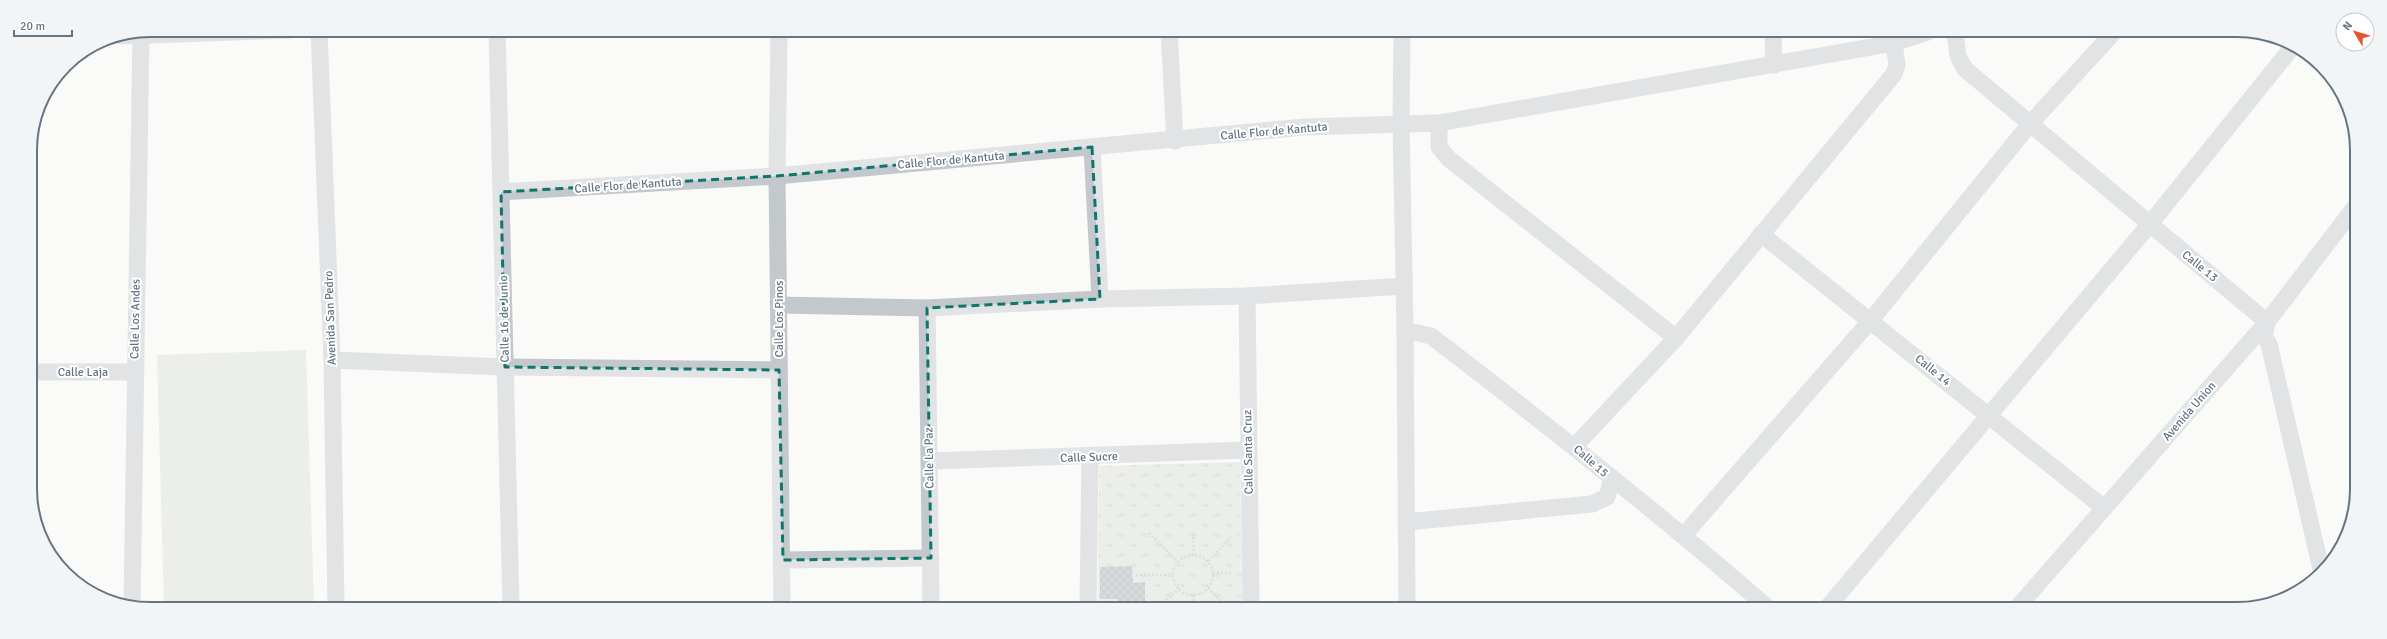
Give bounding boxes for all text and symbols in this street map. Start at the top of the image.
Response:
scale bar [14,12,72,38]
north arrow [2335,12,2375,52]
text: 20 m [20,19,45,34]
text: N [2340,19,2355,33]
street label: Calle Flor de Kantuta [1220,119,1328,144]
street label: Calle Flor de Kantuta [897,148,1005,173]
street label: Calle Flor de Kantuta [574,174,682,197]
street label: Calle 13 [2179,247,2221,285]
street label: Avenida San Pedro [321,270,340,365]
street label: Calle 16 de Junio [496,275,513,363]
street label: Calle Los Andes [127,279,144,359]
street label: Calle Los Pinos [772,281,787,357]
street label: Calle 14 [1912,351,1954,390]
street label: Calle Laja [58,365,108,380]
street label: Avenida Union [2159,379,2219,444]
street label: Calle Santa Cruz [1240,410,1257,494]
street label: Calle La Paz [921,427,938,489]
street label: Calle 15 [1570,442,1611,481]
street label: Calle Sucre [1060,449,1118,466]

